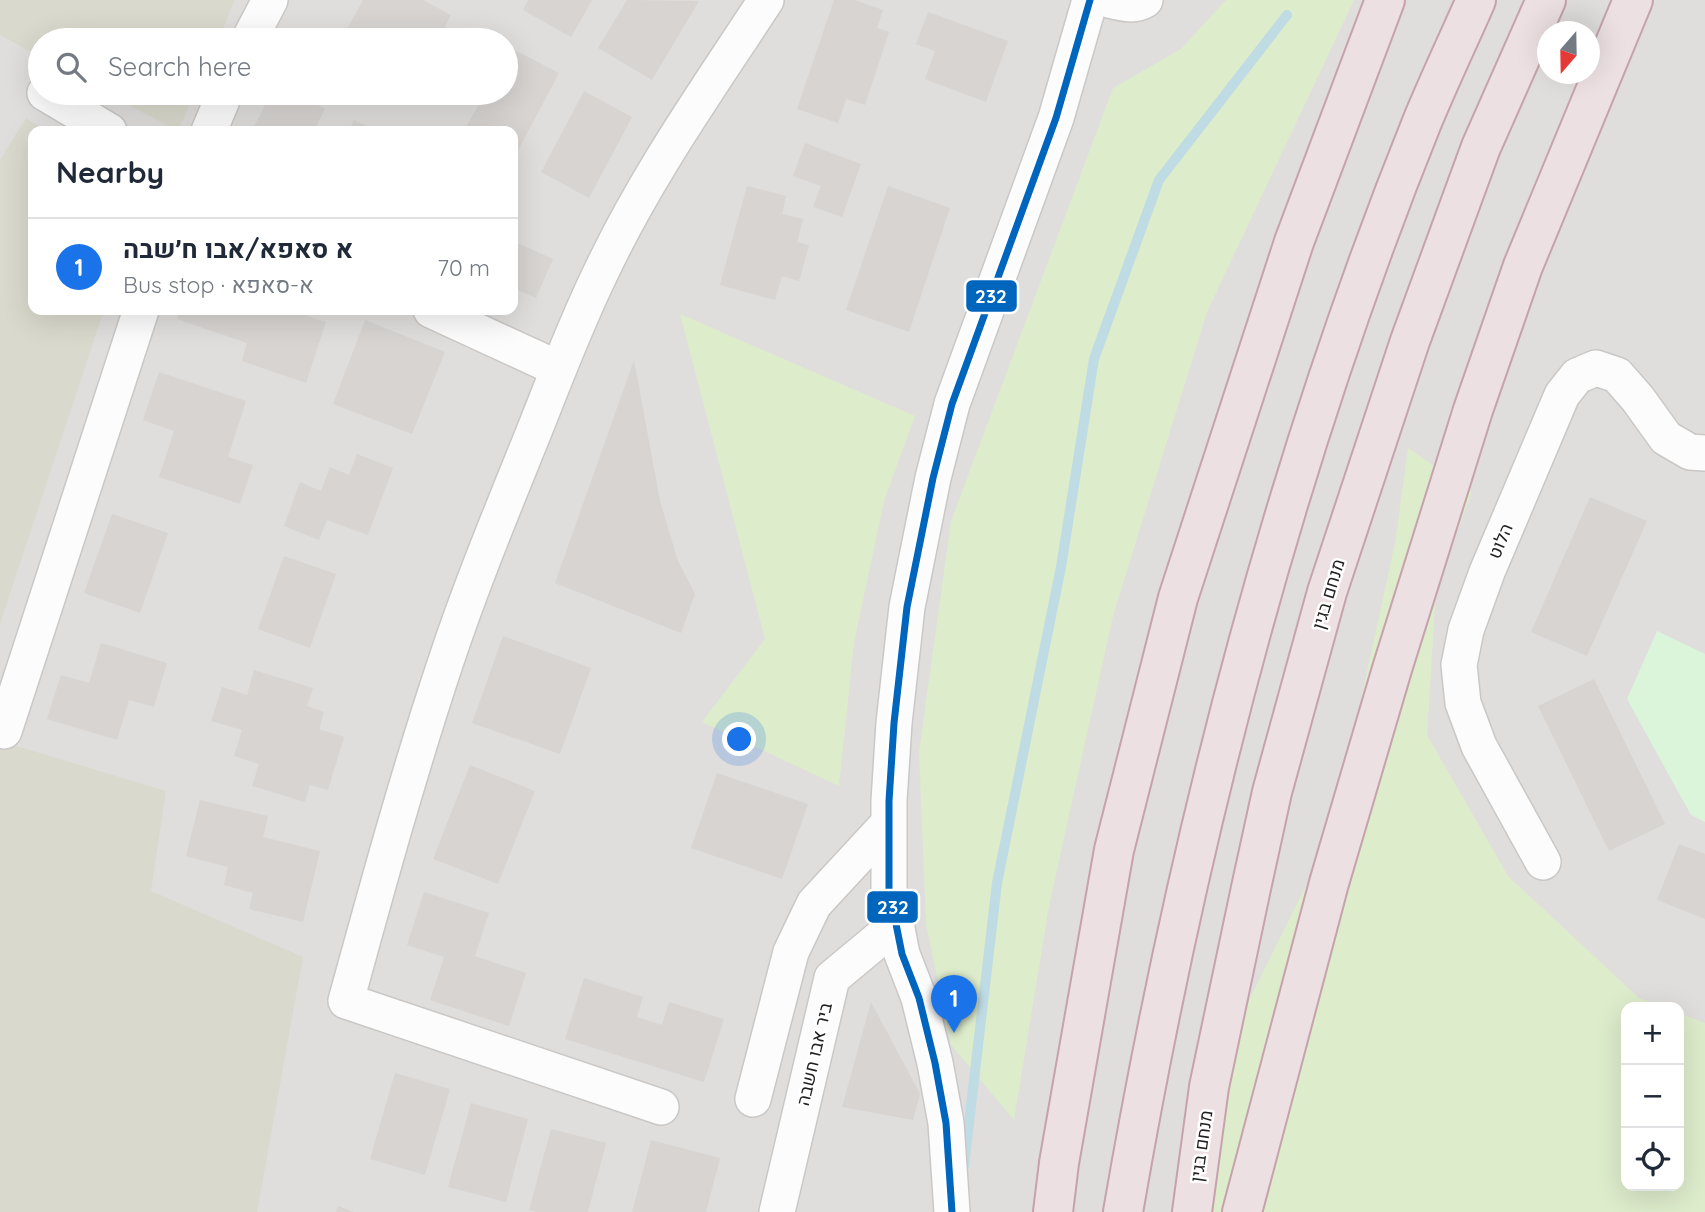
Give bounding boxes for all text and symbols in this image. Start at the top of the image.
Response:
north arrow [1537,21,1600,84]
search box [28,28,518,105]
icon: search [52,48,90,86]
text: Search here [108,50,252,83]
text: Nearby [56,153,164,191]
text: א סאפא/אבו ח׳שבה [123,232,353,265]
text: 1 [75,253,83,282]
text: 70 m [437,253,490,282]
text: Bus stop · א-סאפא [123,270,314,299]
line badge: 232 [965,279,1018,313]
text: 232 [975,284,1007,308]
street label: הלוט [1482,520,1518,562]
street label: מנחם בגין [1306,556,1350,632]
your location [722,722,756,756]
line badge: 232 [866,890,919,924]
text: 232 [877,895,909,919]
pin: 1 [931,975,977,1033]
street label: ביר אבו חשבה [791,1000,837,1108]
map controls [1621,1002,1684,1191]
button: + [1621,1002,1684,1065]
button: − [1621,1065,1684,1128]
street label: מנחם בגין [1185,1109,1217,1183]
button: locate [1621,1128,1684,1191]

